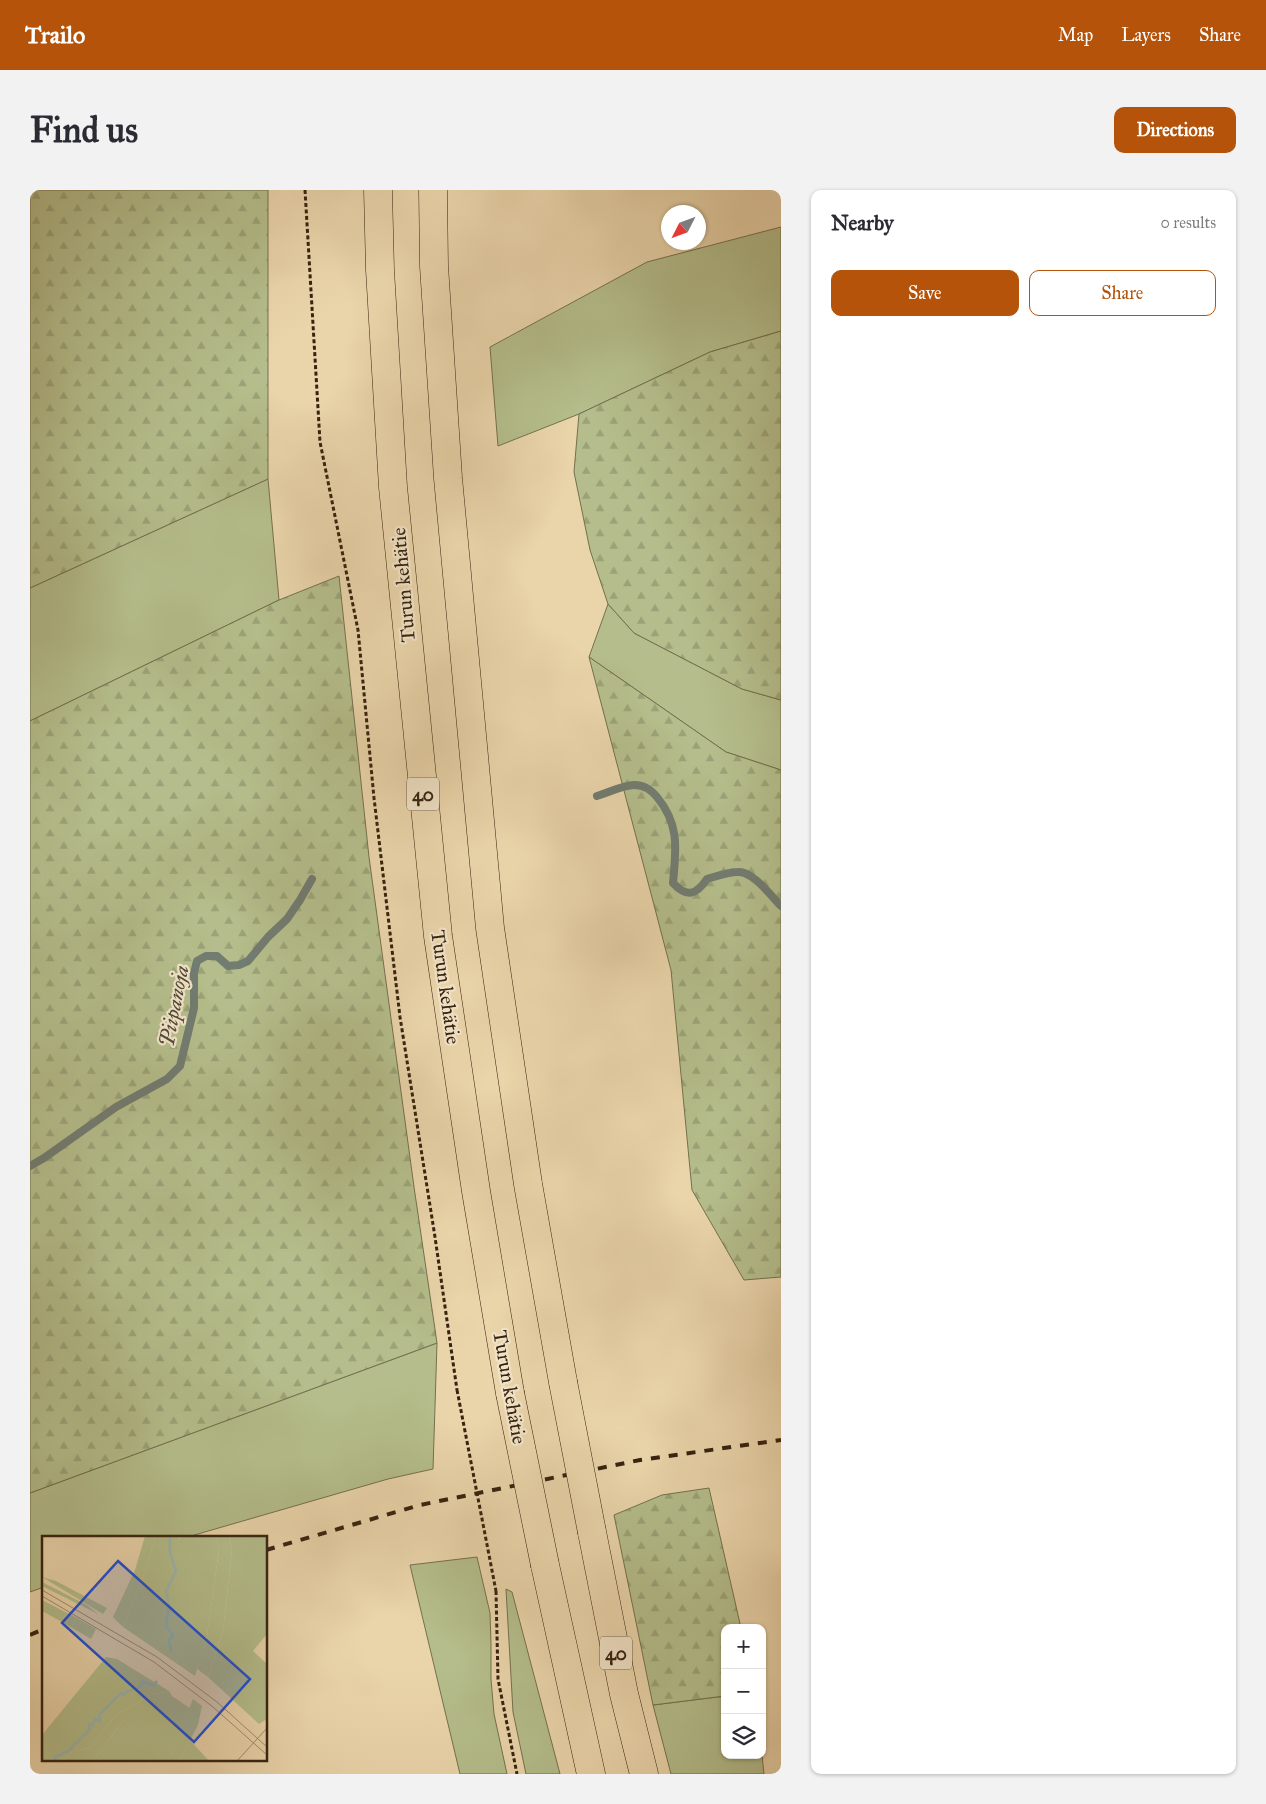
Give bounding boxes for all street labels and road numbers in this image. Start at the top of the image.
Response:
street label: Turun kehätie [386,527,420,643]
road number: 40 [407,778,439,810]
street label: Turun kehätie [426,928,466,1046]
street label: Turun kehätie [488,1328,532,1446]
road number: 40 [600,1636,632,1670]

